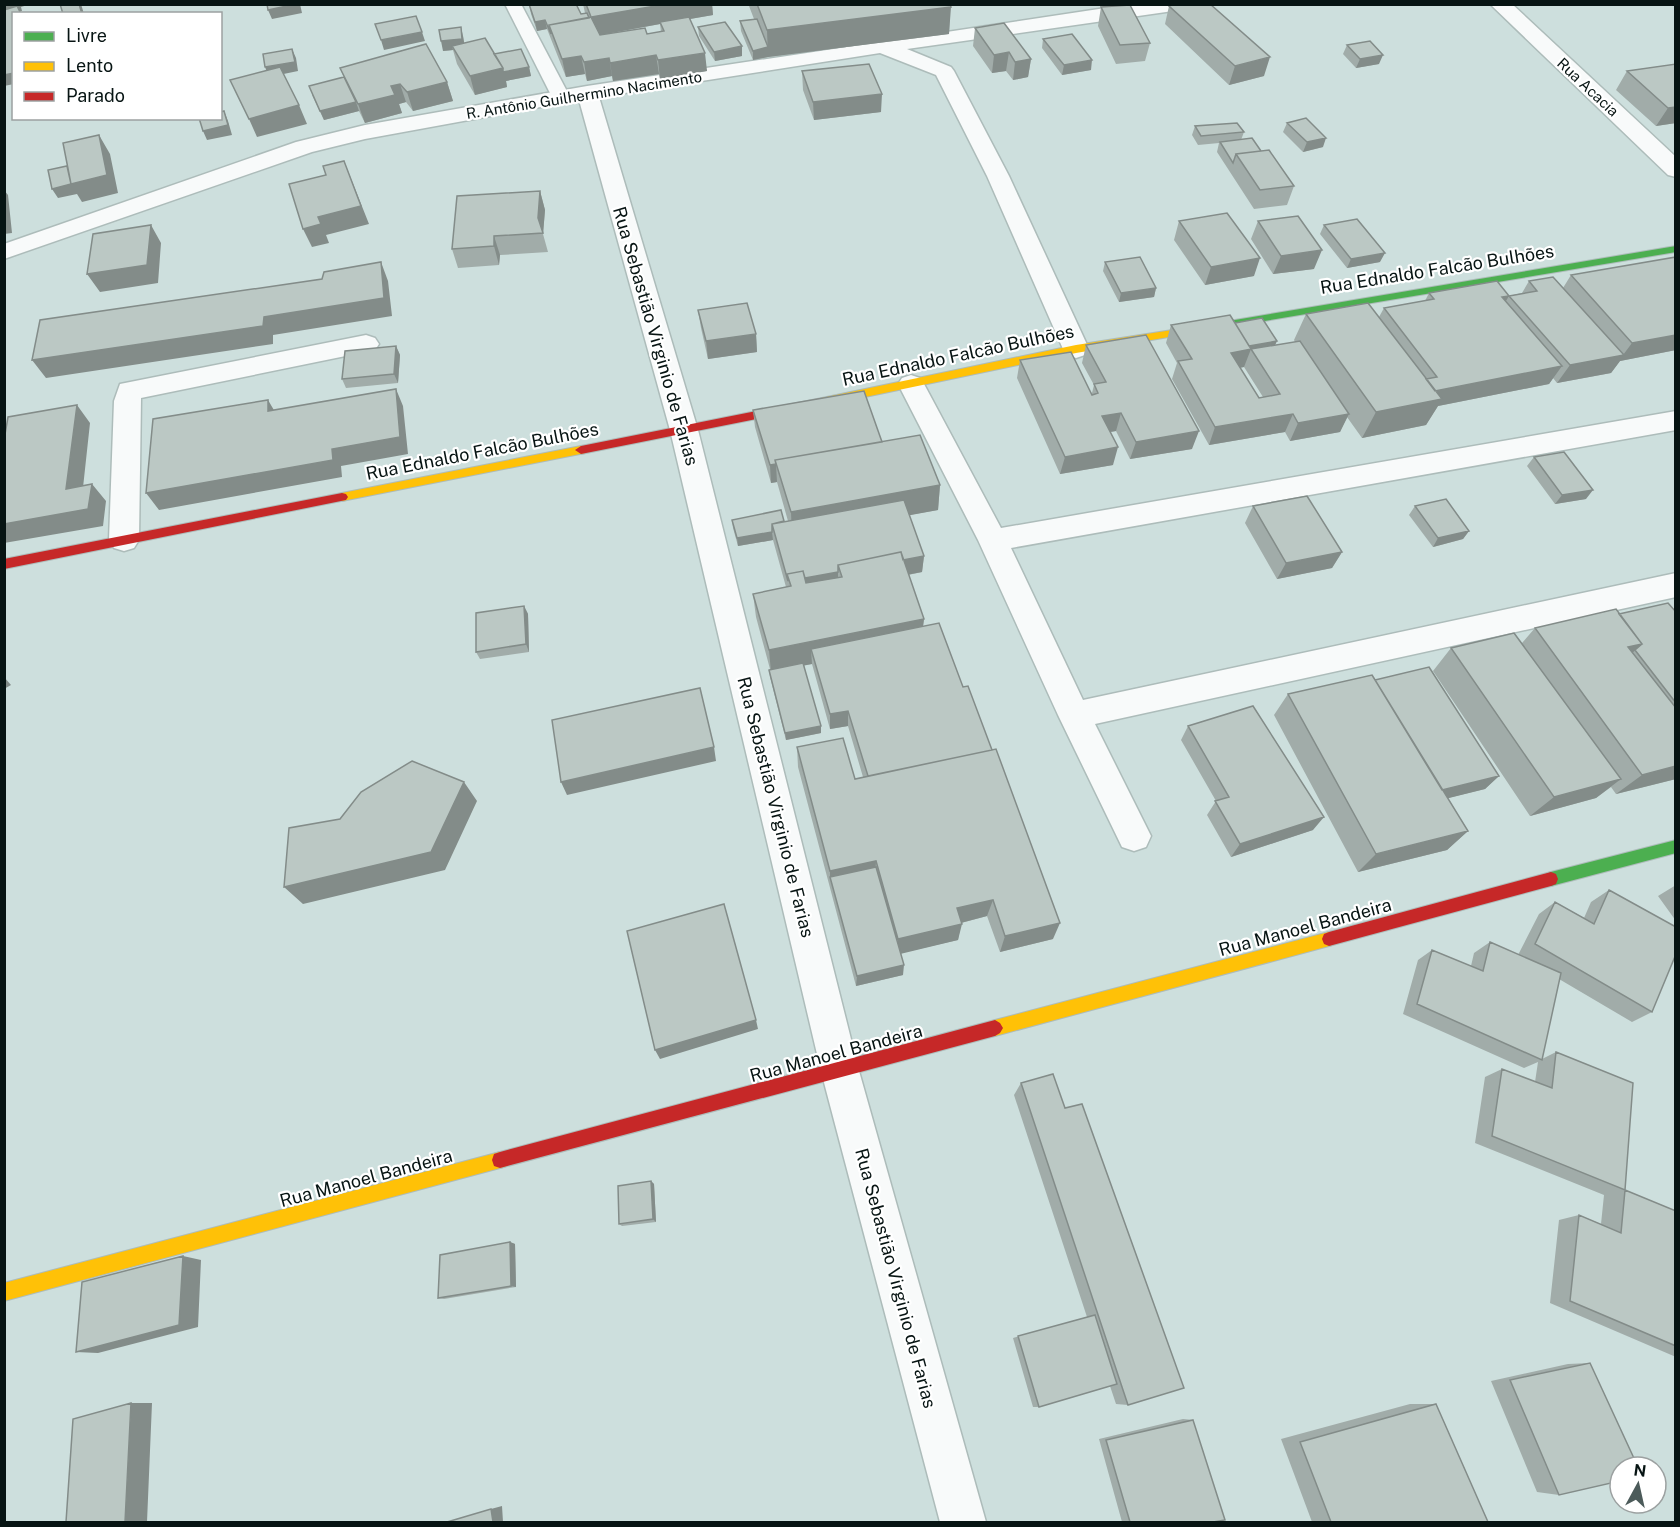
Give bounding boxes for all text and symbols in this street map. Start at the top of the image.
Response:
legend [12,12,222,120]
text: Livre [66,25,107,46]
street label: Rua Acacia [1554,54,1622,120]
text: Lento [66,55,113,76]
street label: R. Antônio Guilhermino Nacimento [465,68,703,122]
text: Parado [66,85,125,106]
street label: Rua Sebastião Virginio de Farias [609,204,703,468]
street label: Rua Ednaldo Falcão Bulhões [1319,240,1555,298]
street label: Rua Ednaldo Falcão Bulhões [840,320,1076,390]
street label: Rua Ednaldo Falcão Bulhões [364,418,600,484]
street label: Rua Sebastião Virginio de Farias [733,674,819,940]
street label: Rua Manoel Bandeira [1216,894,1394,960]
street label: Rua Manoel Bandeira [747,1020,925,1086]
street label: Rua Manoel Bandeira [277,1145,455,1211]
street label: Rua Sebastião Virginio de Farias [851,1146,941,1410]
north arrow [1608,1455,1668,1515]
text: N [1632,1460,1648,1481]

